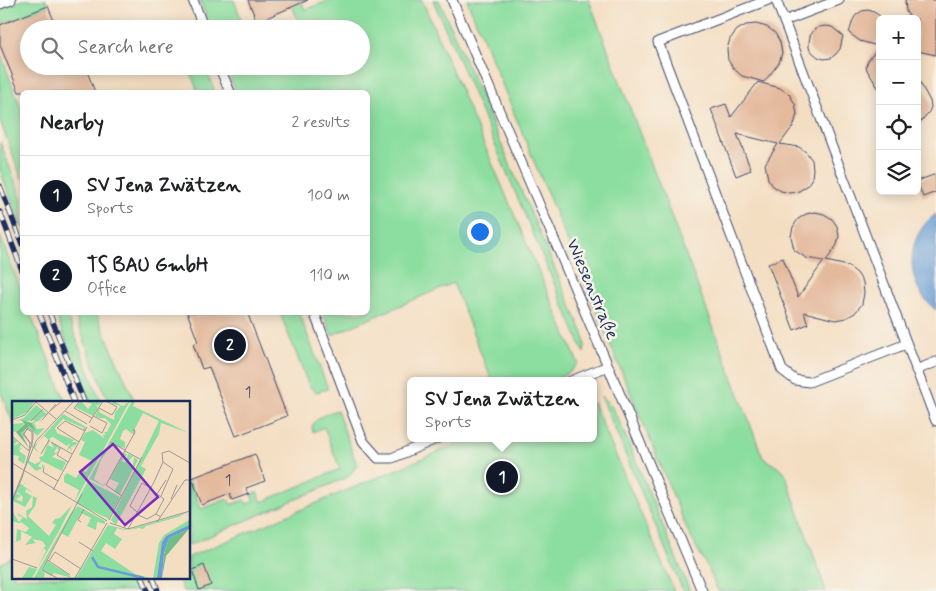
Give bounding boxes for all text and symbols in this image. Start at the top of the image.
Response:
map controls [876,15,921,195]
button: + [876,15,921,60]
search box [20,20,370,75]
icon: search [38,34,66,62]
text: Search here [78,35,174,60]
button: − [876,60,921,105]
button: locate [876,105,921,150]
text: Nearby [40,109,104,137]
text: 2 results [292,112,350,133]
button: layers [876,150,921,195]
text: SV Jena Zwätzen [87,173,241,198]
text: 1 [52,185,60,206]
text: 100 m [307,185,350,206]
text: Sports [87,198,133,219]
your location [467,219,493,245]
street label: Wiesenstraße [560,235,624,344]
text: TS BAU GmbH [87,253,208,278]
text: 2 [52,265,60,286]
text: 110 m [309,265,350,286]
text: Office [87,278,127,299]
pin: 2 [214,326,246,364]
popup [407,377,597,442]
house number: 1 [245,383,251,403]
text: SV Jena Zwätzen [425,387,579,412]
inset map [12,401,190,578]
text: Sports [425,412,471,433]
pin: 1 [486,458,518,496]
house number: 1 [225,471,231,491]

